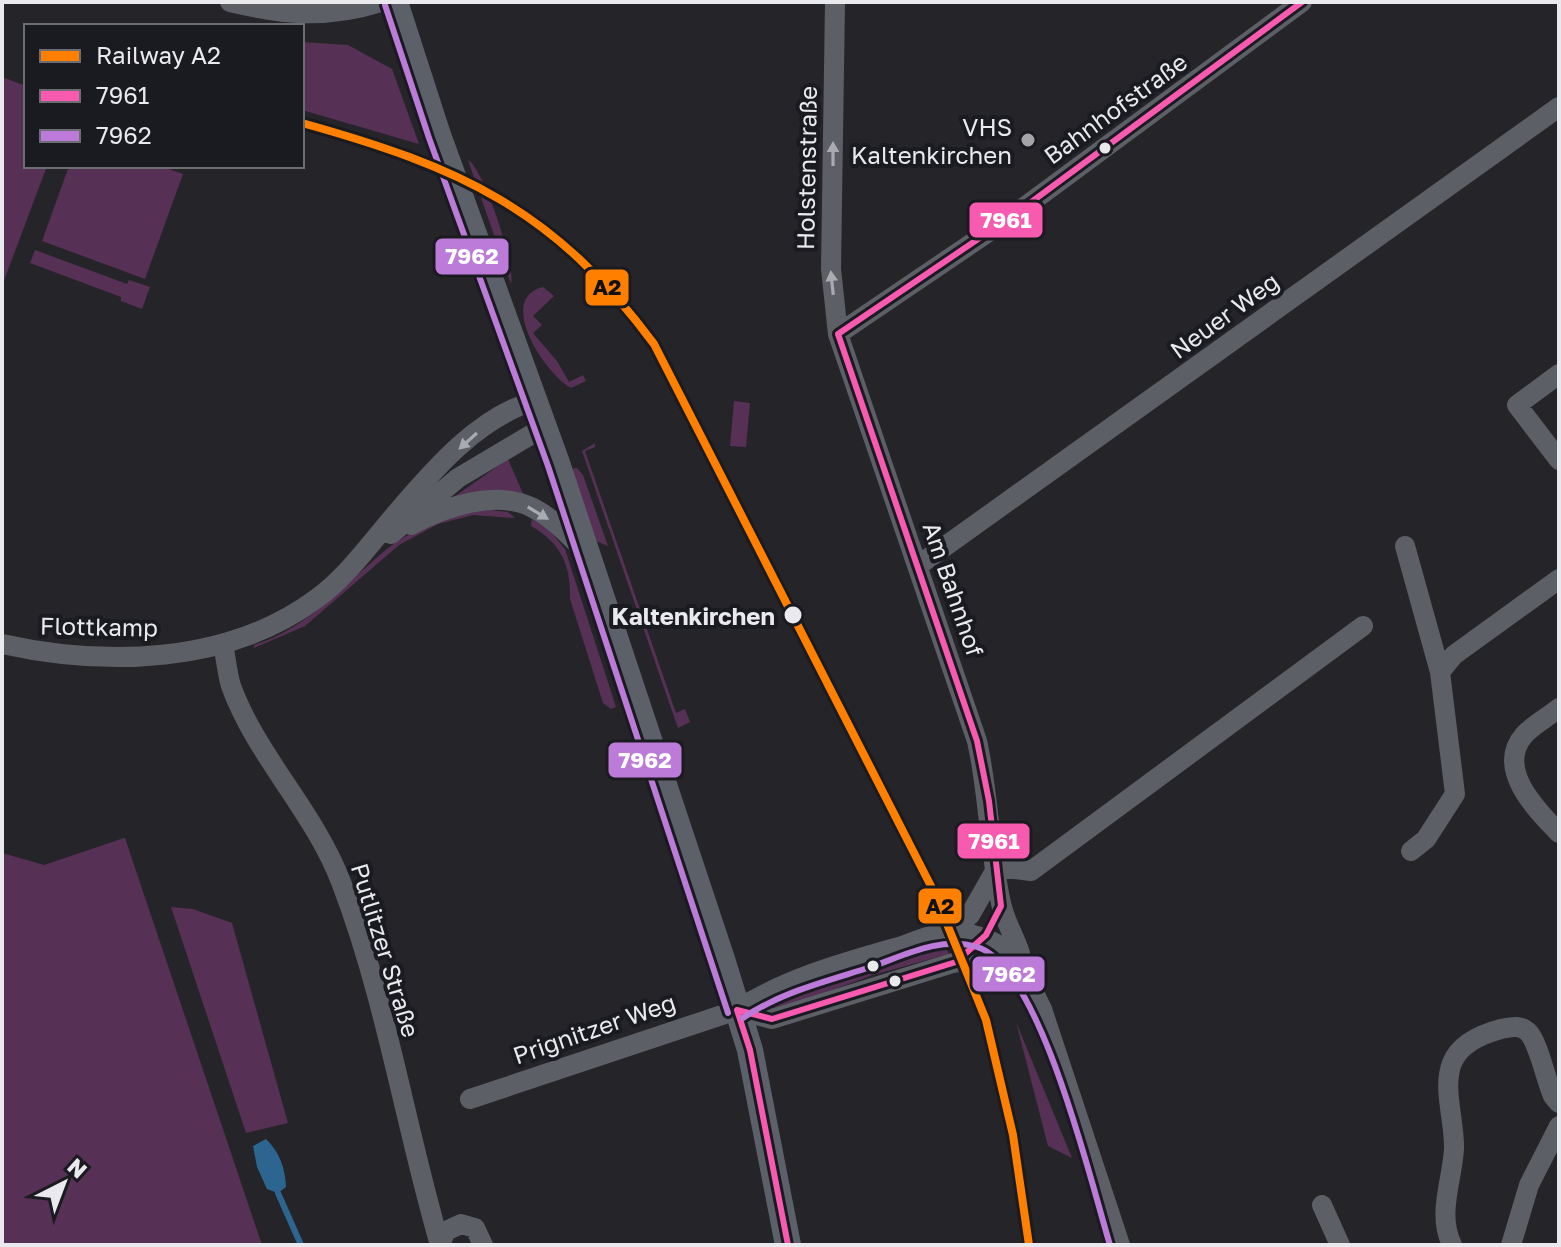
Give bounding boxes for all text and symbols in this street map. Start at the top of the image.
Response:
legend [24,24,304,168]
text: Railway A2 [96,40,221,69]
street label: Bahnhofstraße [1038,46,1192,170]
text: 7961 [96,80,149,109]
street label: Holstenstraße [790,86,822,250]
place label: VHS Kaltenkirchen [851,112,1012,169]
text: 7962 [96,120,152,149]
marker: VHS Kaltenkirchen [1019,131,1037,149]
unlabelled marker [1097,140,1113,156]
one-way arrow [827,141,839,166]
line badge: 7961 [968,201,1044,239]
text: 7961 [980,206,1032,233]
line badge: 7962 [434,237,510,276]
text: 7962 [445,242,499,269]
street label: Neuer Weg [1164,266,1284,364]
line badge: A2 [584,268,630,307]
one-way arrow [826,270,839,295]
text: A2 [592,273,622,300]
one-way arrow [458,431,477,449]
one-way arrow [527,506,549,520]
street label: Am Bahnhof [917,518,991,660]
place label: Kaltenkirchen [612,601,775,630]
marker: Kaltenkirchen [782,604,804,626]
street label: Flottkamp [40,610,158,642]
line badge: 7962 [607,741,683,779]
text: 7962 [618,746,672,773]
line badge: 7961 [956,822,1031,860]
text: 7961 [968,827,1020,854]
street label: Putlitzer Straße [346,859,426,1041]
line badge: A2 [917,887,963,925]
text: A2 [925,892,955,919]
line badge: 7962 [971,955,1046,993]
unlabelled marker [865,958,881,974]
text: 7962 [982,960,1036,987]
unlabelled marker [887,973,903,989]
street label: Prignitzer Weg [509,987,679,1069]
north arrow [24,1143,104,1223]
text: N [62,1152,93,1183]

